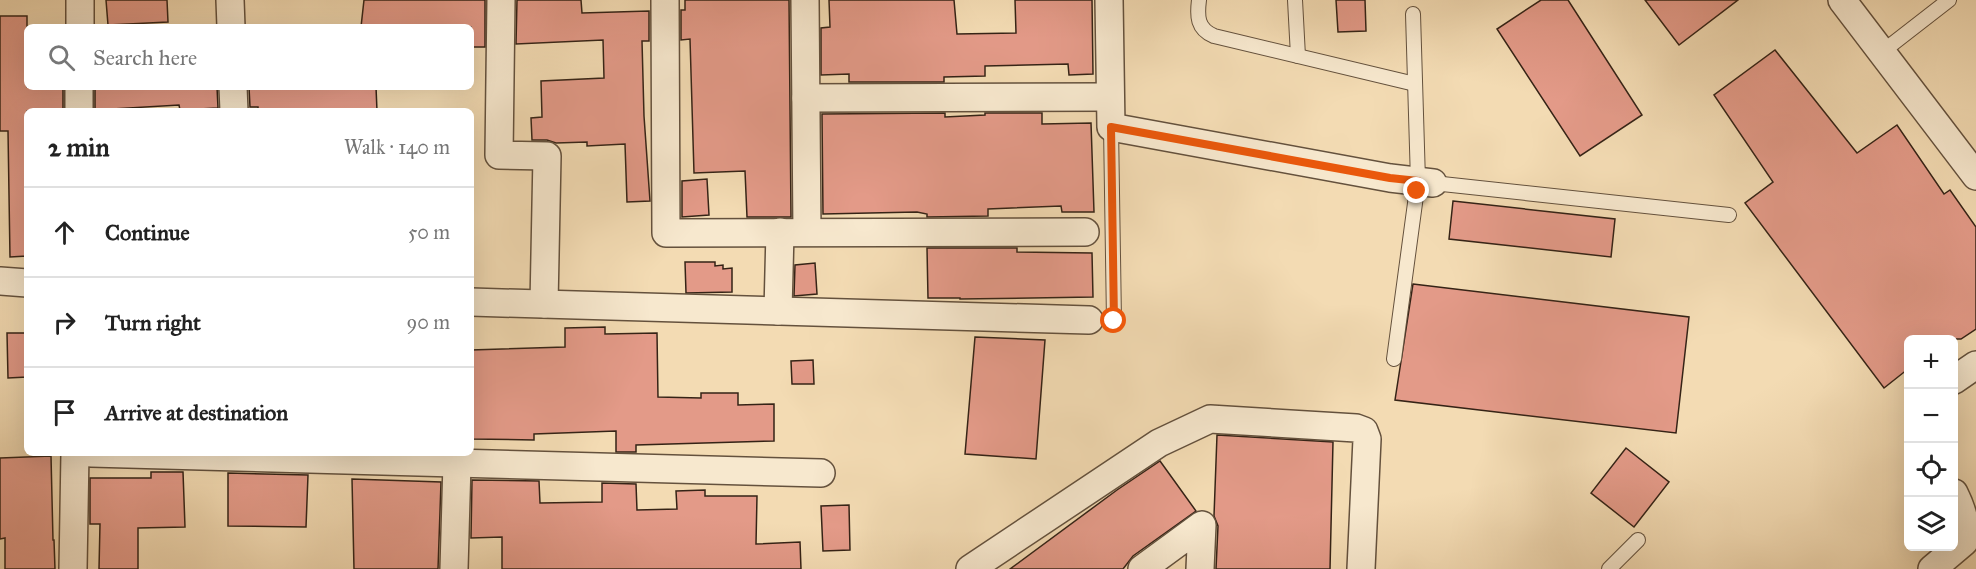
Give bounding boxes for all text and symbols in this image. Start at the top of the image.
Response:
search box [24,24,474,90]
icon: search [45,41,78,74]
text: Search here [93,44,197,71]
text: 2 min [48,131,109,163]
text: Walk · 140 m [344,135,450,159]
route end [1403,177,1429,203]
icon: ahead [48,216,81,249]
text: Continue [105,219,190,246]
text: 50 m [408,220,450,244]
icon: right [48,306,81,339]
route start [1100,307,1126,333]
text: Turn right [105,309,201,336]
text: 90 m [407,310,450,334]
map controls [1904,335,1958,551]
button: + [1904,335,1958,389]
button: − [1904,389,1958,443]
icon: arrive [48,396,81,429]
text: Arrive at destination [105,399,288,426]
button: locate [1904,443,1958,497]
button: layers [1904,497,1958,551]

